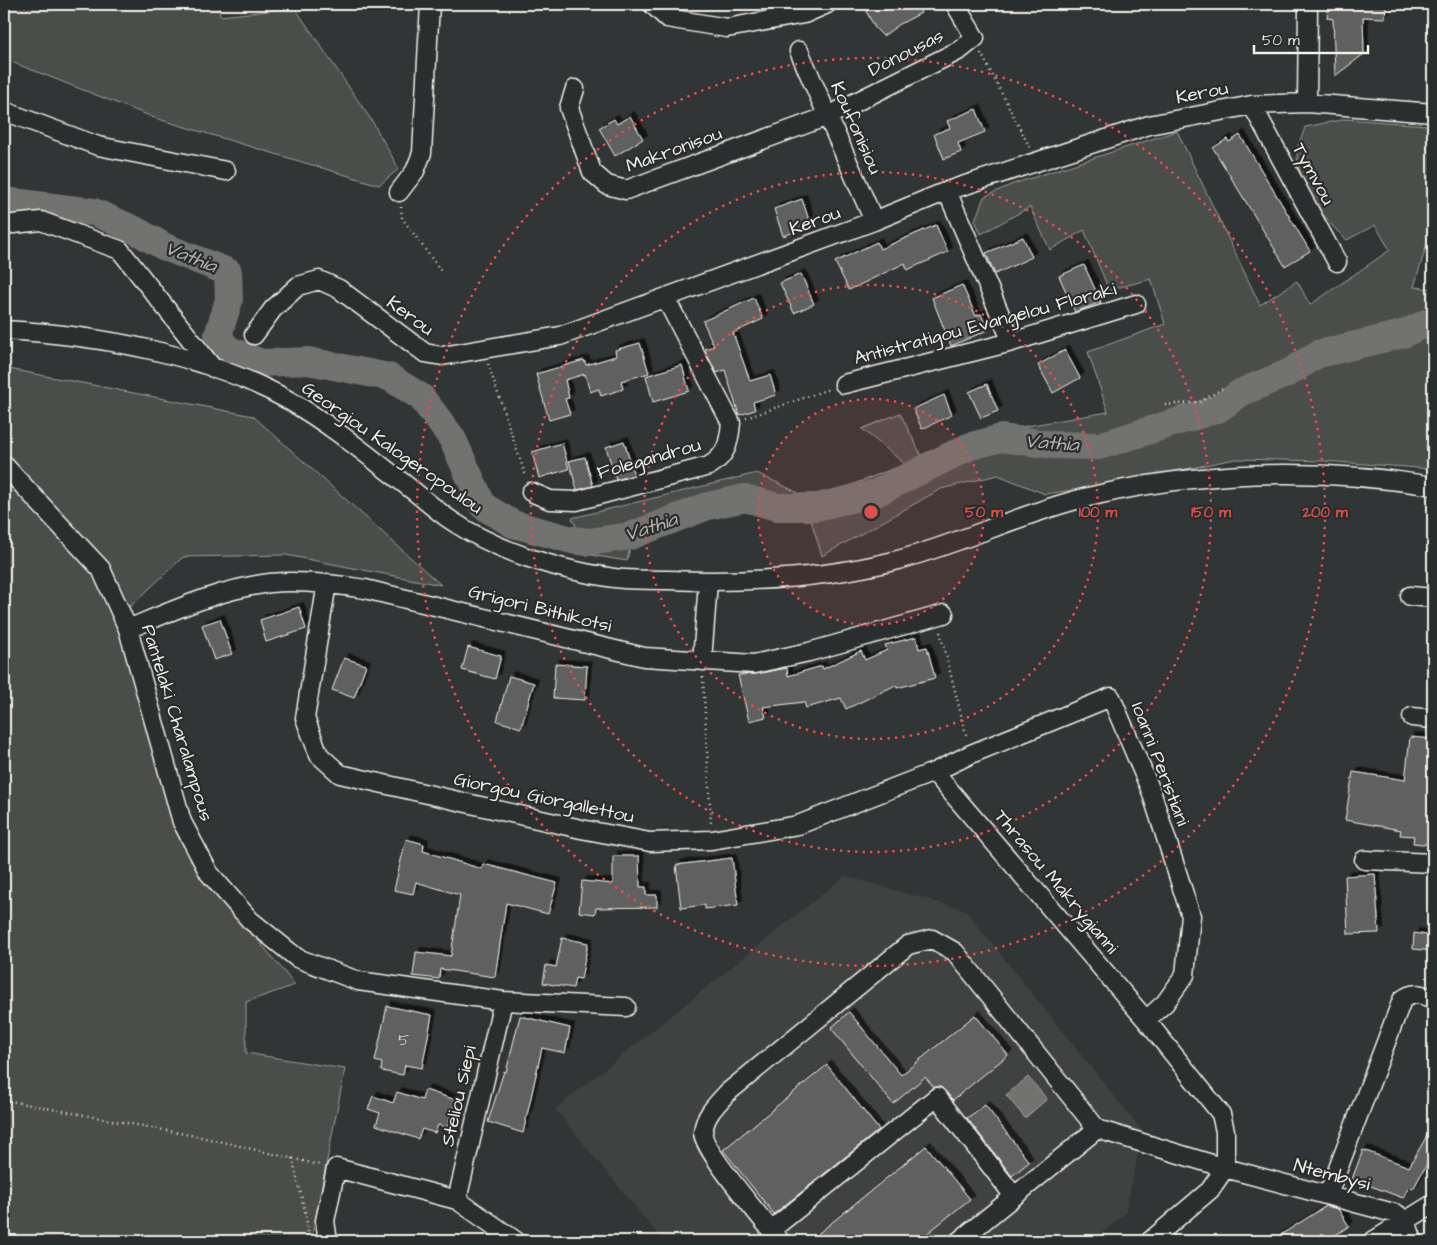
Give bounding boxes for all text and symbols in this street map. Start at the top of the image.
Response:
street label: Donousas [864,22,948,84]
scale bar [1254,22,1368,54]
text: 50 m [1262,30,1300,51]
street label: Kerou [1174,75,1231,111]
street label: Koufonisiou [824,77,889,179]
street label: Makronisou [622,120,726,180]
street label: Tymvou [1284,138,1341,211]
street label: Kerou [786,199,845,243]
water label: Vathia [161,234,222,280]
street label: Antistratigou Evangelou Floraki [851,276,1120,373]
street label: Kerou [381,290,439,343]
street label: Georgiou Kalogeropoulou [295,375,488,522]
water label: Vathia [1024,427,1081,459]
street label: Folegandrou [594,431,705,488]
text: 50 m [965,502,1003,523]
text: 100 m [1079,502,1118,523]
text: 150 m [1191,502,1231,523]
text: 200 m [1301,502,1348,523]
centre of rings [862,503,880,521]
water label: Vathia [621,505,682,549]
street label: Grigori Bithikotsi [465,578,615,641]
street label: Pantelaki Charalampous [134,621,220,825]
street label: Ioanni Peristiani [1124,698,1196,830]
street label: Giorgou Giorgallettou [451,766,637,831]
street label: Thrasou Makrygianni [987,804,1125,961]
house number: 5 [398,1029,410,1051]
street label: Steliou Siepi [434,1043,484,1149]
street label: Ntembysi [1290,1152,1373,1199]

